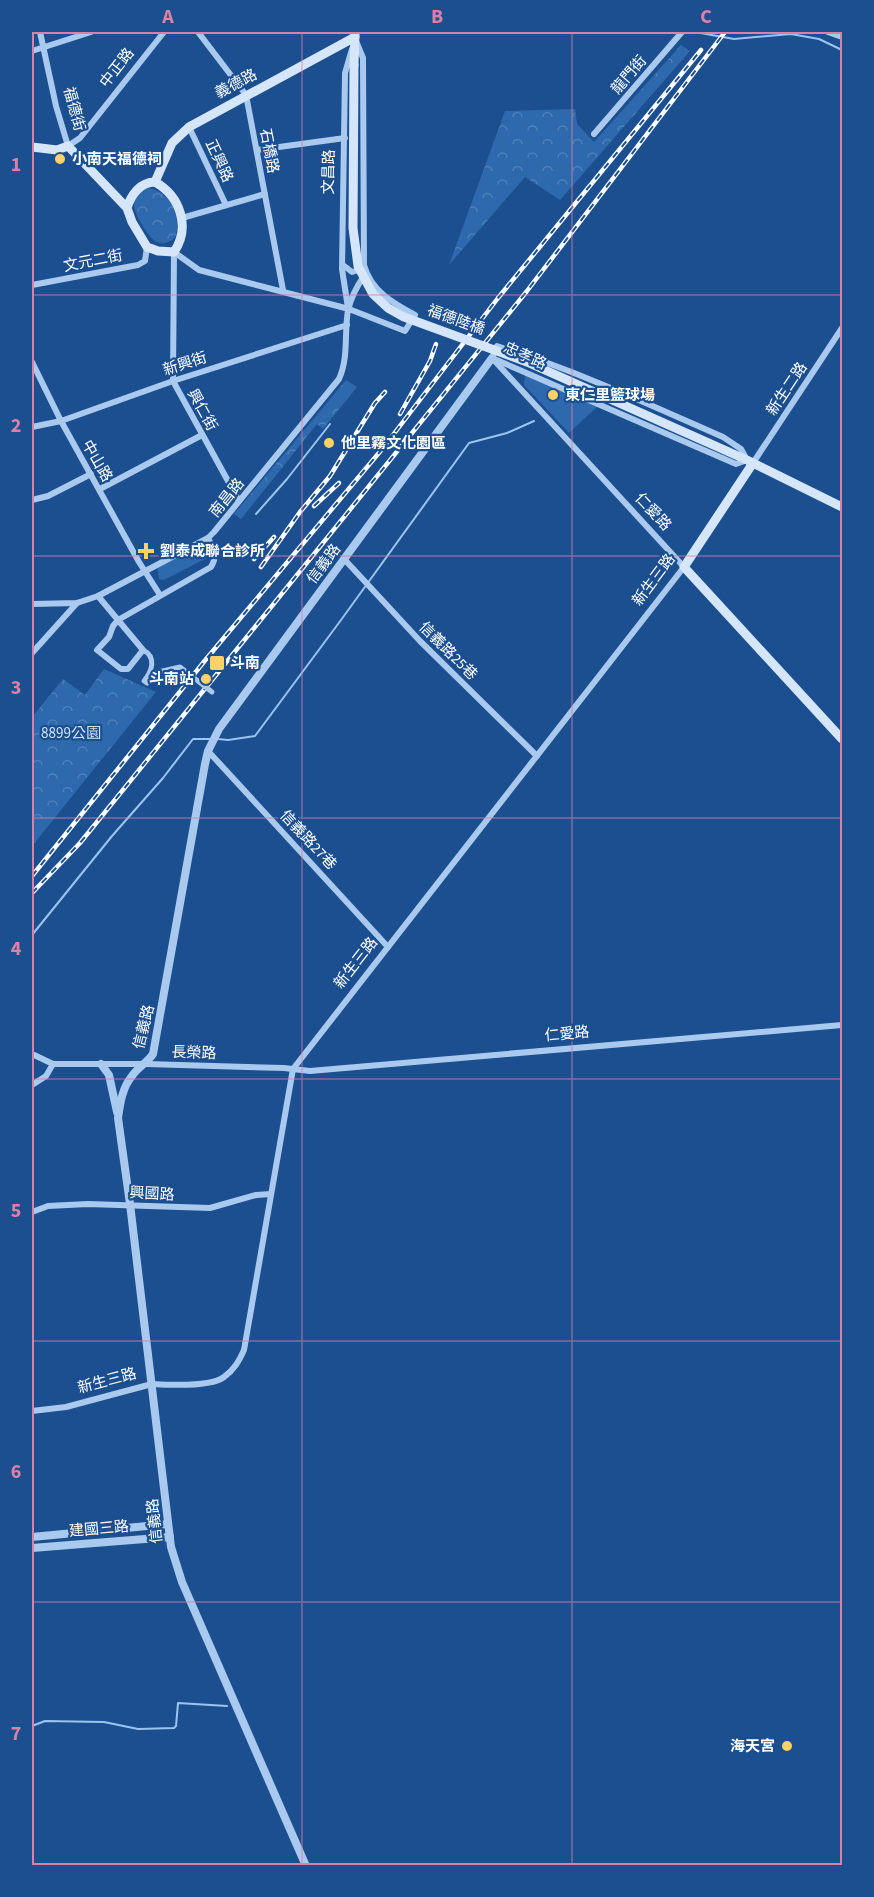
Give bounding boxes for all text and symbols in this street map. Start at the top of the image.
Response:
text: A [161,3,174,31]
text: B [431,3,443,31]
text: C [700,3,712,31]
street label: 中正路 [95,44,139,92]
street label: 龍門街 [606,51,652,99]
street label: 義德路 [211,64,261,104]
street label: 福德街 [58,85,90,133]
street label: 石橋路 [254,127,284,175]
street label: 正興路 [200,136,238,186]
place label: 小南天福德祠 [72,149,162,170]
street label: 文昌路 [318,149,340,195]
text: 1 [11,151,21,179]
marker: 小南天福德祠 [53,152,67,166]
street label: 文元二街 [62,245,124,277]
street label: 福德陸橋 [424,300,488,340]
street label: 忠孝路 [500,337,550,375]
street label: 新興街 [160,347,210,381]
street label: 新生二路 [762,358,812,420]
street label: 興仁街 [182,385,222,435]
place label: 東仁里籃球場 [565,385,655,406]
marker: 東仁里籃球場 [546,388,560,402]
text: 2 [11,412,21,440]
place label: 他里霧文化園區 [341,433,446,454]
street label: 中山路 [77,436,117,486]
marker: 他里霧文化園區 [322,436,336,450]
street label: 南昌路 [205,474,249,522]
street label: 仁愛路 [630,488,676,536]
street label: 信義路 [302,540,346,588]
place label: 劉泰成聯合診所 [160,541,265,562]
marker: 劉泰成聯合診所 [137,542,155,560]
street label: 新生三路 [628,550,680,610]
street label: 信義路25巷 [414,617,482,685]
place label: 斗南 [230,653,260,674]
marker: 斗南 [208,654,226,672]
place label: 斗南站 [149,669,194,690]
marker: 斗南站 [199,672,213,686]
text: 3 [11,674,21,702]
park label: 8899公園 [41,723,101,744]
street label: 信義路27巷 [275,805,341,875]
street label: 新生三路 [329,933,383,993]
text: 4 [11,935,22,963]
street label: 信義路 [128,1003,160,1051]
street label: 仁愛路 [544,1022,590,1046]
street label: 長榮路 [171,1042,217,1064]
street label: 興國路 [129,1182,175,1206]
text: 5 [11,1197,21,1225]
street label: 新生三路 [75,1363,139,1399]
text: 6 [11,1458,21,1486]
street label: 信義路 [142,1498,168,1544]
street label: 建國三路 [68,1516,130,1542]
text: 7 [11,1720,21,1748]
place label: 海天宮 [730,1736,775,1757]
marker: 海天宮 [780,1739,794,1753]

